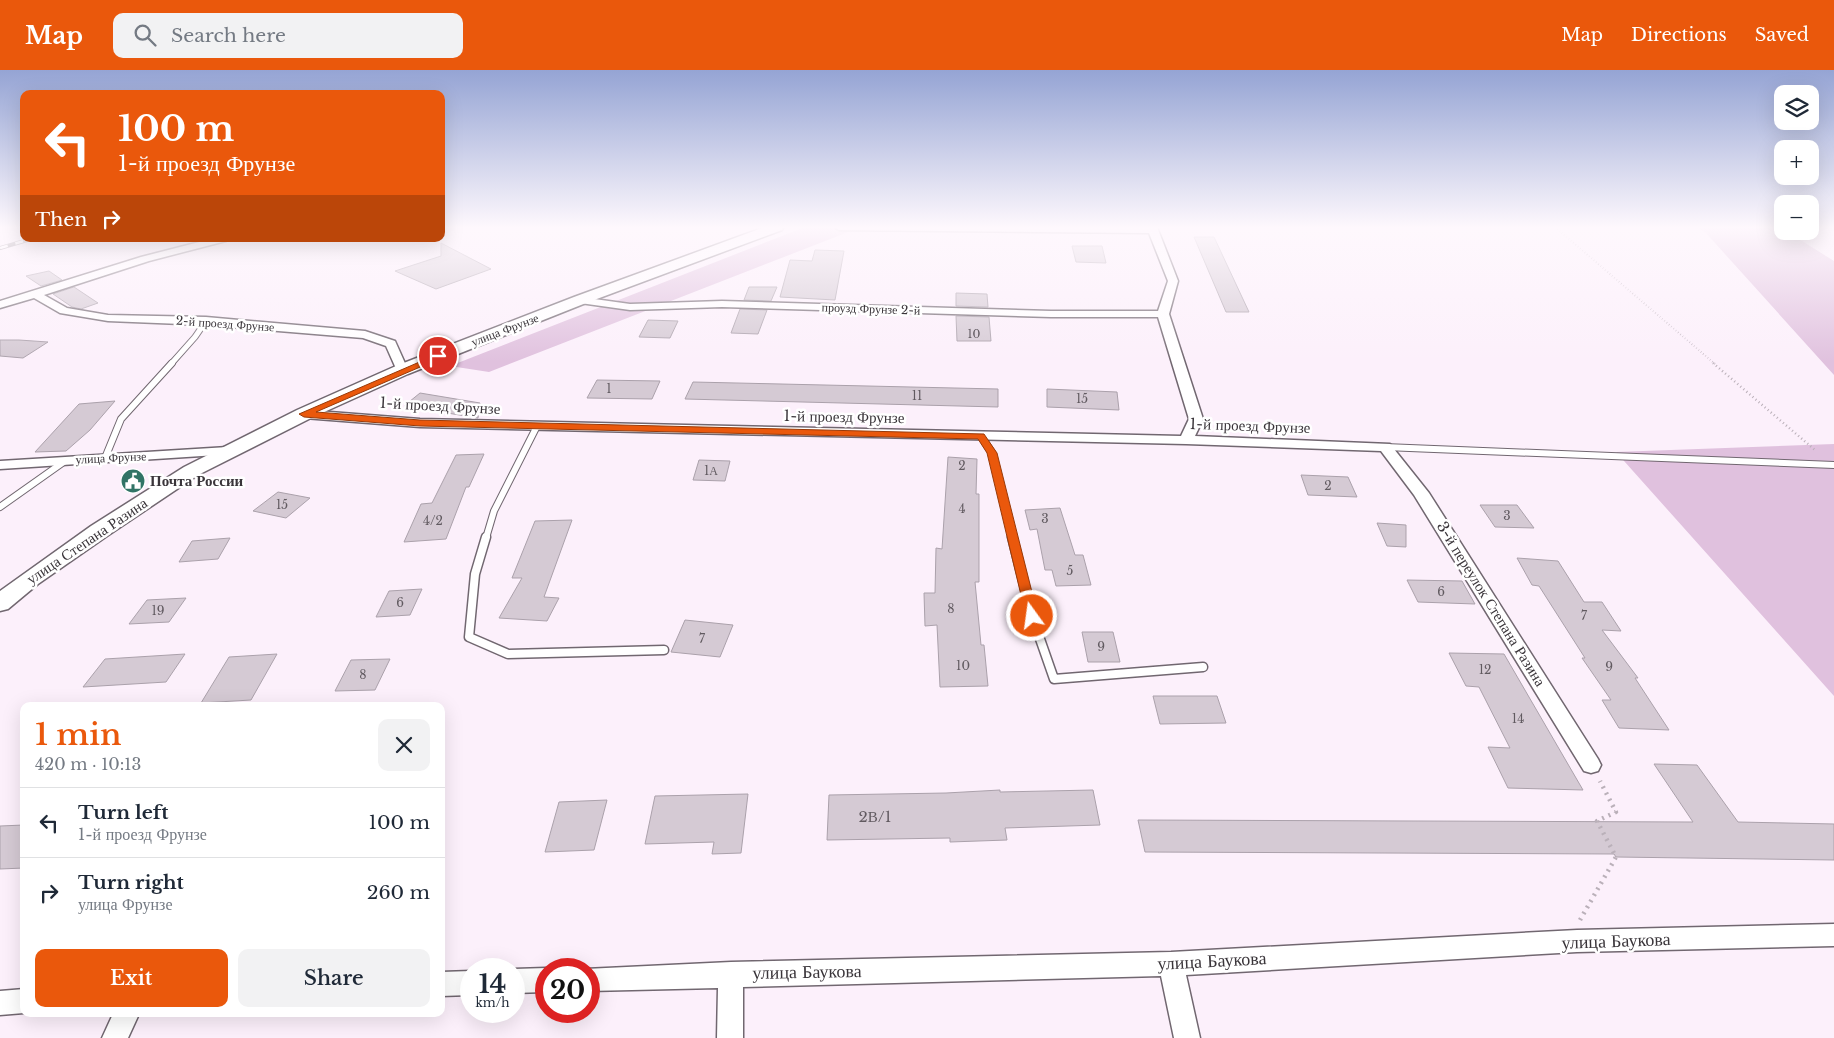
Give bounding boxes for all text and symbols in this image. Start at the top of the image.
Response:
search box [113,13,463,58]
text: Map [25,21,83,50]
icon: search [131,21,159,49]
text: Search here [171,24,286,47]
text: Map [1561,24,1603,46]
text: Directions [1631,24,1727,46]
text: Saved [1755,24,1809,46]
map controls [1774,85,1819,240]
button: layers [1774,85,1819,130]
text: 100 m [118,107,234,150]
icon: left [35,110,100,175]
button: + [1774,140,1819,185]
text: 1-й проезд Фрунзе [118,150,295,177]
button: − [1774,195,1819,240]
icon: right [97,205,125,233]
text: Then [35,208,87,231]
street label: проузд Фрунзе 2-й [821,299,921,318]
street label: улица Фрунзе [469,310,541,349]
street label: 2-й проезд Фрунзе [175,313,275,334]
house number: 10 [968,327,981,341]
pin [417,335,459,377]
icon: arrive [424,342,452,370]
house number: 1 [606,381,612,396]
house number: 11 [912,388,922,403]
house number: 15 [1076,391,1088,406]
street label: 1-й проезд Фрунзе [379,393,501,418]
street label: 1-й проезд Фрунзе [783,406,905,427]
street label: 1-й проезд Фрунзе [1189,414,1311,437]
street label: улица Фрунзе [75,448,147,467]
house number: 2 [958,458,966,473]
house number: 1А [704,463,718,478]
public building icon: Почта России [120,468,146,494]
place label: Почта России [150,471,244,490]
house number: 2 [1324,478,1332,493]
street label: улица Степана Разина [23,493,151,588]
house number: 15 [276,497,288,512]
house number: 4 [958,501,966,516]
house number: 3 [1503,508,1511,523]
house number: 3 [1041,511,1049,526]
house number: 4/2 [423,513,443,528]
street label: 3-й переулок Степана Разина [1433,518,1550,690]
house number: 5 [1067,563,1074,578]
house number: 6 [1437,584,1445,599]
position arrow [1005,589,1057,641]
house number: 6 [396,595,404,610]
house number: 8 [947,601,955,616]
house number: 19 [151,603,165,618]
house number: 7 [1581,608,1588,623]
house number: 7 [699,631,706,646]
house number: 9 [1097,639,1105,654]
house number: 10 [956,658,970,673]
house number: 9 [1605,659,1613,674]
house number: 12 [1479,662,1491,677]
house number: 8 [359,667,367,682]
house number: 14 [1512,711,1524,726]
text: 1 min [35,716,121,753]
button: close [378,719,430,771]
text: 420 m · 10:13 [35,754,141,774]
text: Turn left [78,801,169,824]
house number: 2В/1 [859,807,891,826]
icon: left [35,809,63,837]
text: 100 m [369,811,430,834]
text: 1-й проезд Фрунзе [78,824,207,844]
text: Turn right [78,871,184,894]
icon: right [35,879,63,907]
text: 260 m [367,881,430,904]
text: улица Фрунзе [78,894,173,914]
street label: улица Баукова [1561,928,1671,954]
street label: улица Баукова [1157,947,1267,975]
button: Exit [35,949,228,1007]
button: Share [238,949,430,1007]
speed limit sign: 20 [535,958,600,1023]
street label: улица Баукова [752,960,862,984]
text: 14 [479,969,506,1000]
text: km/h [475,995,510,1010]

